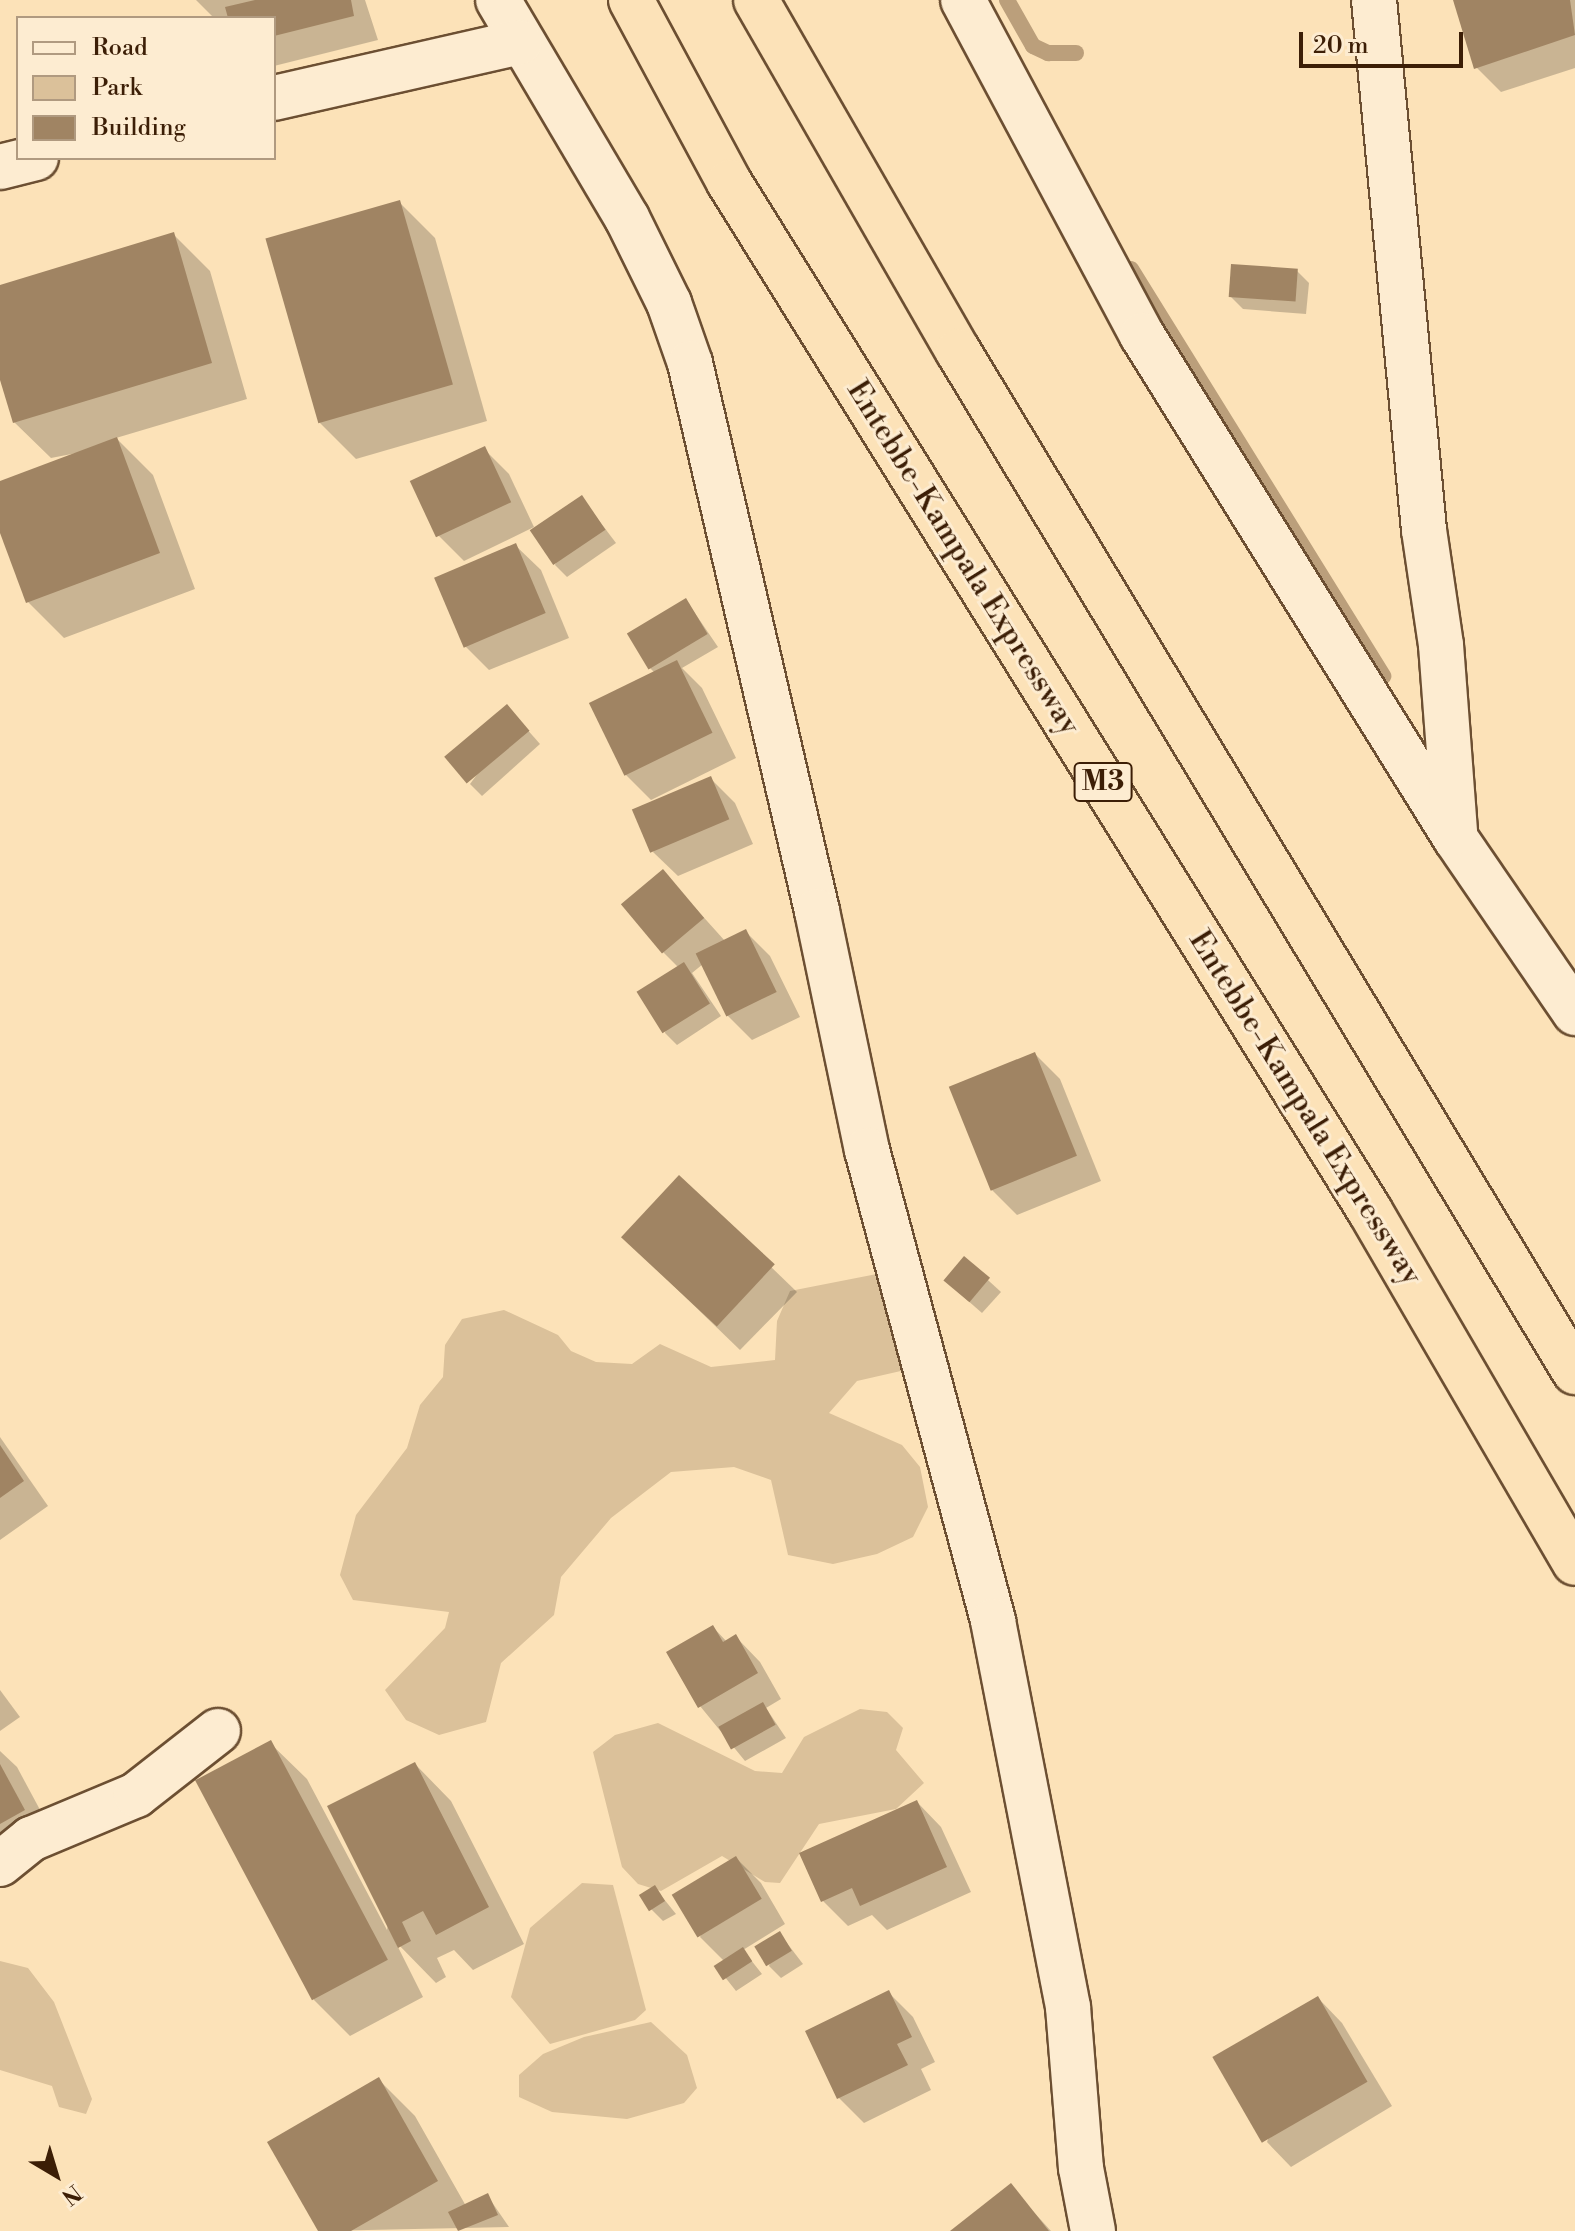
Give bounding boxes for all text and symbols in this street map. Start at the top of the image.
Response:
legend [16,16,276,160]
scale bar [1303,16,1467,66]
text: 20 m [1313,31,1369,61]
text: Road [92,33,148,63]
text: Park [92,73,142,103]
text: Building [92,113,186,143]
street label: Entebbe-Kampala Expressway [839,374,1087,742]
road number: M3 [1073,758,1133,806]
street label: Entebbe-Kampala Expressway [1181,924,1429,1292]
north arrow [16,2135,96,2215]
text: N [56,2178,86,2210]

